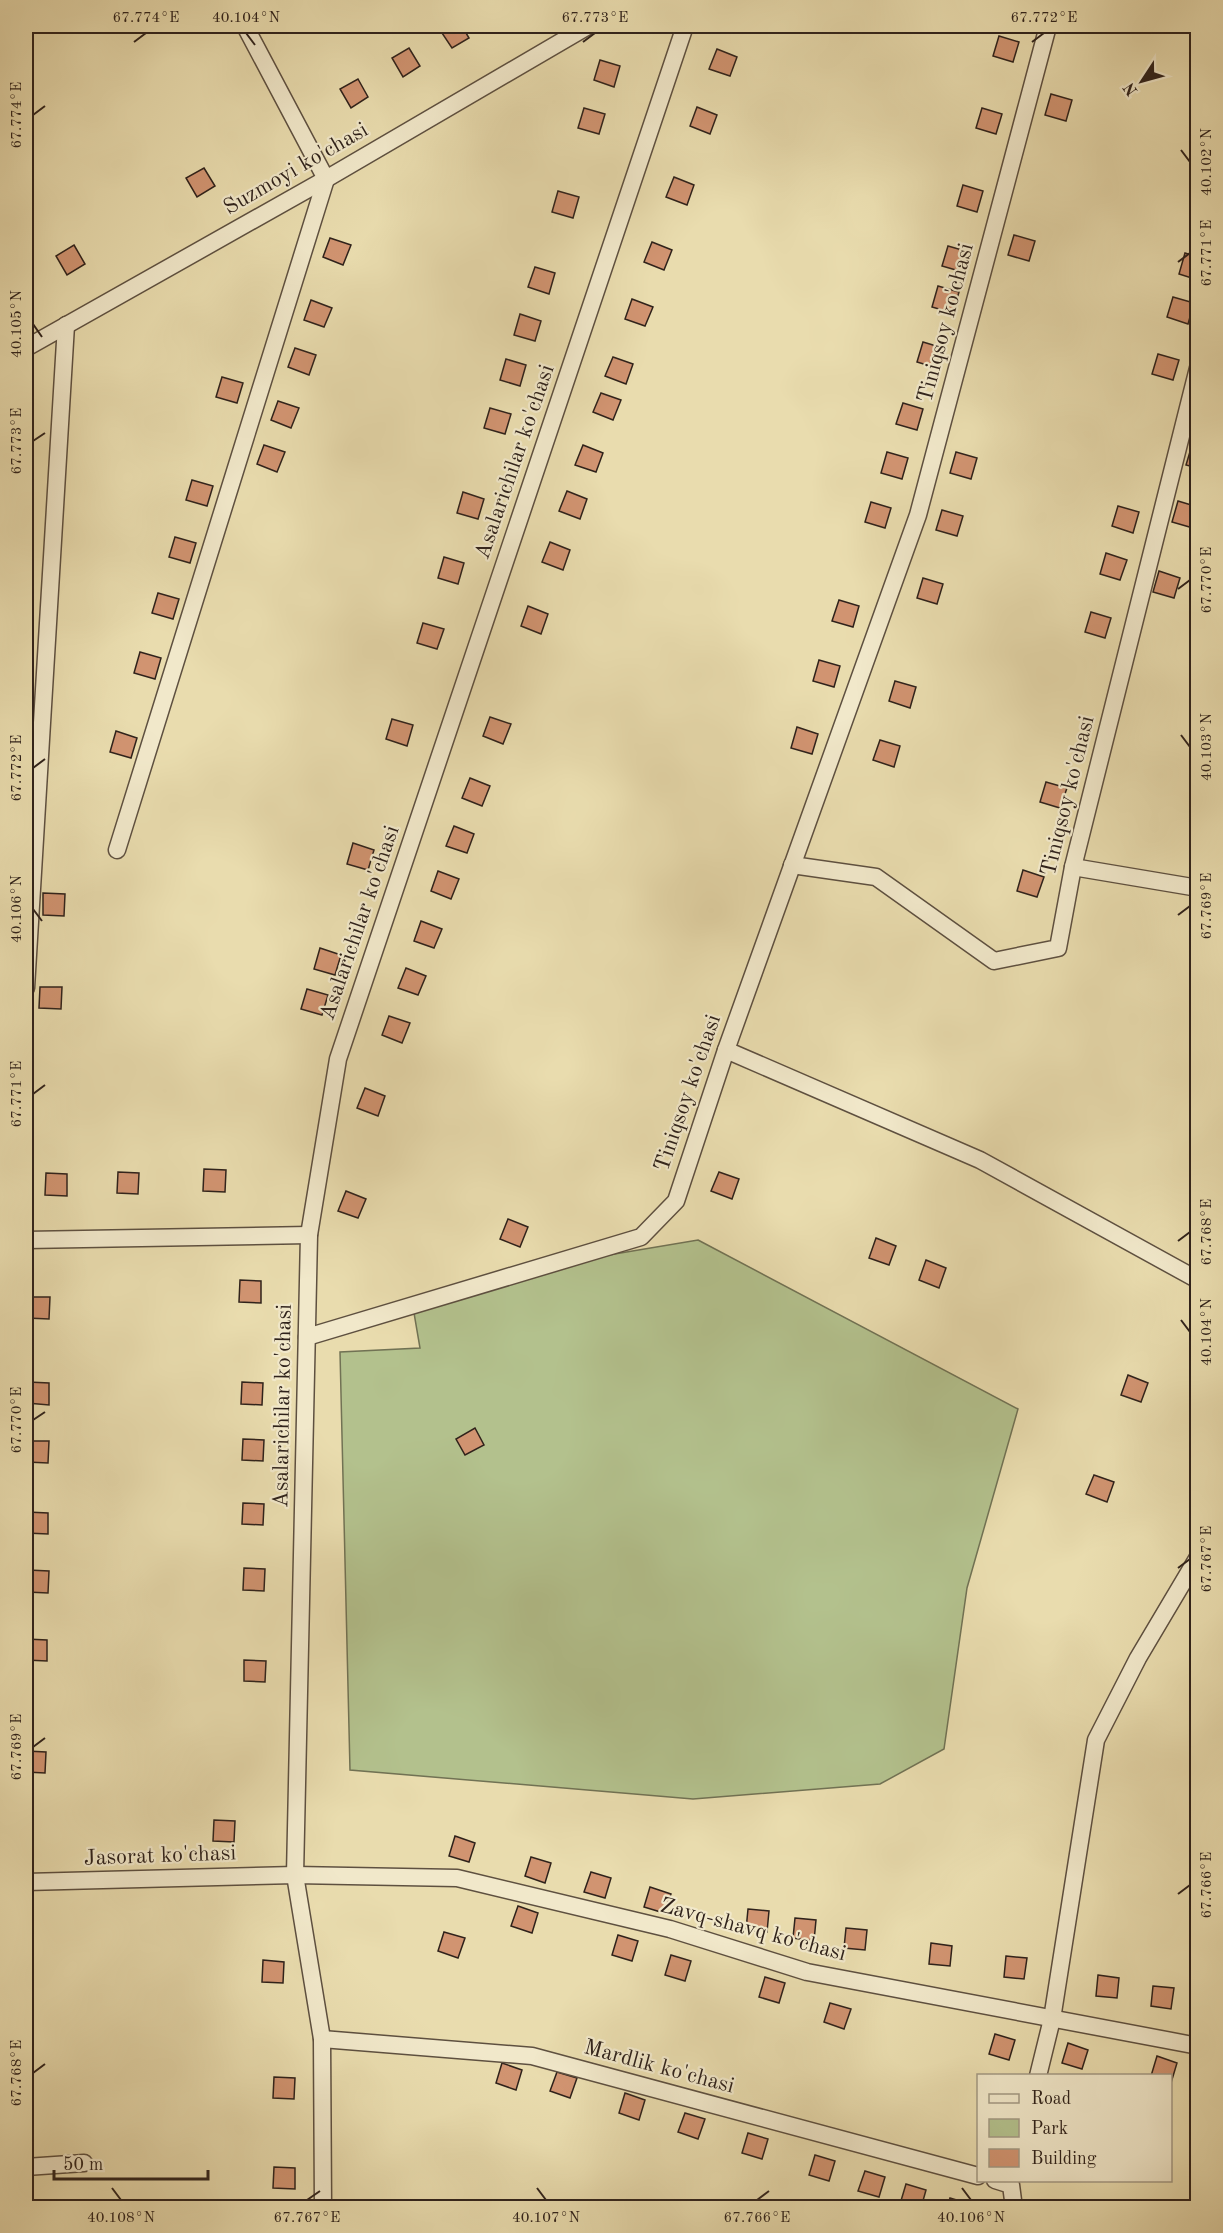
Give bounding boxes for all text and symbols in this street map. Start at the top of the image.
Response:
text: 67.774°E [113,11,179,26]
text: 40.104°N [212,11,280,26]
text: 67.773°E [562,11,628,26]
text: 67.772°E [1011,11,1077,26]
north arrow [1112,51,1172,111]
text: N [1121,78,1142,98]
text: 67.774°E [10,82,25,148]
street label: Suzmoyi ko'chasi [220,119,372,219]
text: 40.102°N [1200,128,1215,196]
text: 67.771°E [1200,220,1215,286]
street label: Tiniqsoy ko'chasi [914,241,978,405]
text: 40.105°N [10,290,25,358]
street label: Asalarichilar ko'chasi [471,362,559,562]
text: 67.773°E [10,408,25,474]
text: 67.770°E [1200,547,1215,613]
text: 40.103°N [1200,713,1215,781]
street label: Tiniqsoy ko'chasi [1037,714,1099,878]
text: 67.772°E [10,735,25,801]
street label: Asalarichilar ko'chasi [316,823,404,1023]
text: 67.769°E [1200,873,1215,939]
text: 40.106°N [10,875,25,943]
street label: Tiniqsoy ko'chasi [651,1012,725,1174]
text: 67.771°E [10,1061,25,1127]
text: 67.768°E [1200,1199,1215,1265]
text: 40.104°N [1200,1298,1215,1366]
street label: Asalarichilar ko'chasi [270,1304,296,1508]
text: 67.770°E [10,1387,25,1453]
text: 67.767°E [1200,1526,1215,1592]
text: 67.769°E [10,1714,25,1780]
street label: Jasorat ko'chasi [83,1842,237,1870]
text: 67.766°E [1200,1852,1215,1918]
street label: Zavq-shavq ko'chasi [658,1895,848,1965]
street label: Mardlik ko'chasi [581,2036,737,2098]
text: 67.768°E [10,2040,25,2106]
legend [977,2074,1172,2182]
text: Road [1031,2090,1071,2108]
text: Park [1031,2120,1068,2138]
scale bar [54,2143,208,2181]
text: Building [1031,2150,1097,2168]
text: 50 m [63,2156,103,2174]
text: 40.108°N [87,2211,155,2226]
text: 67.767°E [274,2211,340,2226]
text: 40.107°N [512,2211,580,2226]
text: 67.766°E [724,2211,790,2226]
text: 40.106°N [937,2211,1005,2226]

